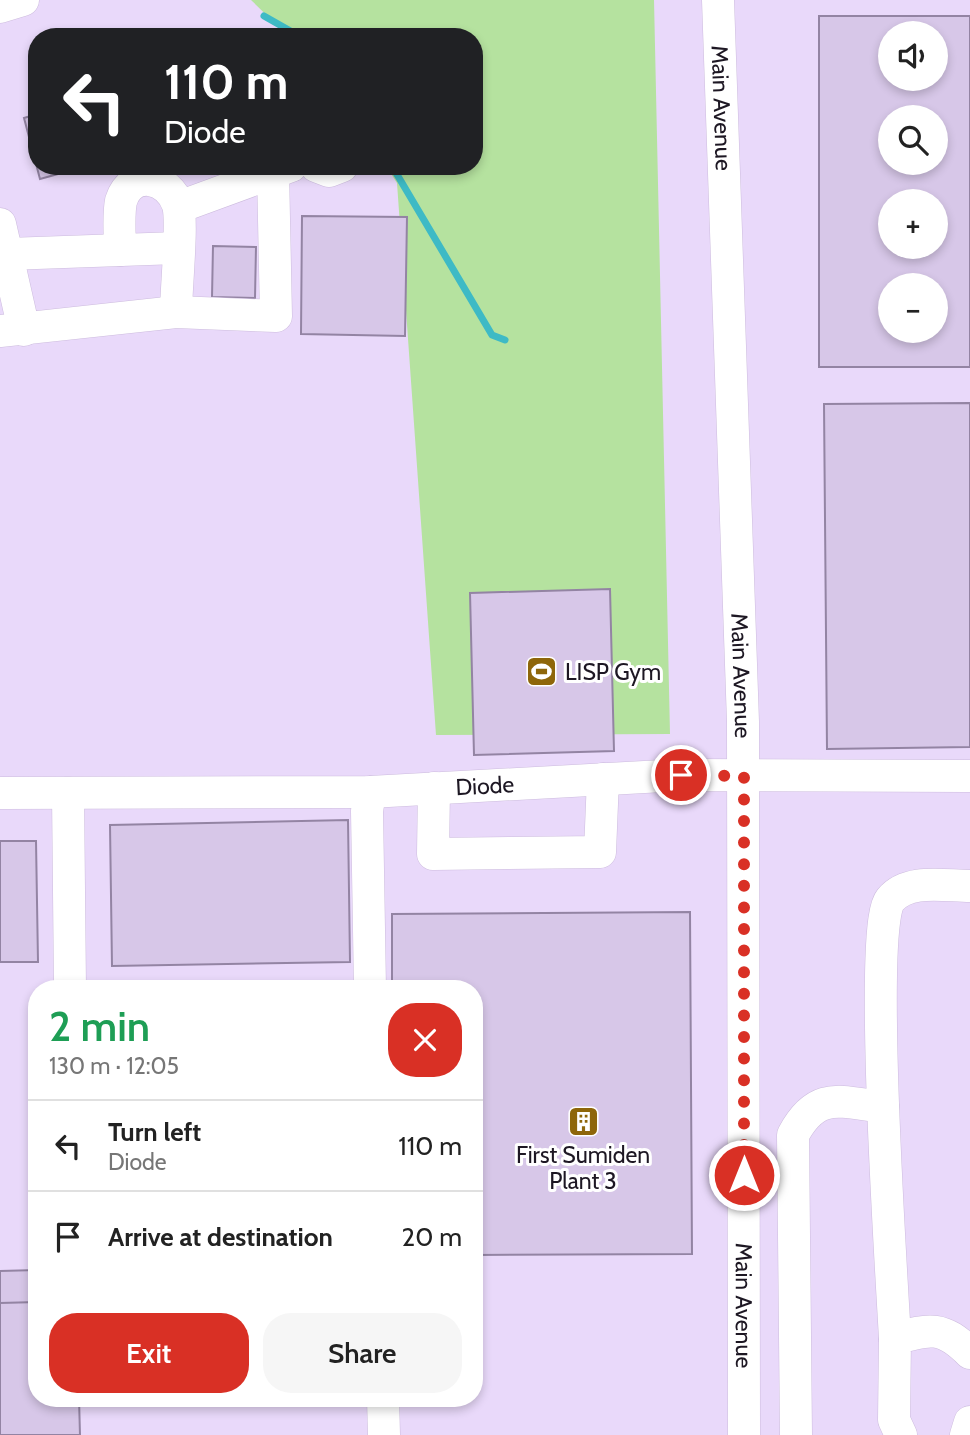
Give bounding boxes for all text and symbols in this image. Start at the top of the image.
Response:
map controls [878,21,948,343]
button: sound [878,21,948,91]
street label: Main Avenue [706,45,738,171]
text: 110 m [164,52,288,111]
icon: left [49,56,140,147]
button: search [878,105,948,175]
text: Diode [164,112,246,151]
button: + [878,189,948,259]
button: − [878,273,948,343]
street label: Main Avenue [725,612,757,739]
sports icon: LISP Gym [525,655,559,689]
place label: LISP Gym [565,658,661,686]
pin [651,745,711,805]
icon: arrive [662,756,700,794]
street label: Diode [455,770,515,801]
text: 2 min [49,1000,150,1052]
button: close [388,1003,462,1077]
text: 130 m · 12:05 [49,1052,179,1080]
building icon: First Sumiden Plant 3 [566,1104,600,1138]
text: Turn left [108,1116,201,1148]
icon: left [49,1127,87,1165]
text: 110 m [398,1130,462,1162]
position arrow [707,1138,781,1212]
place label: First Sumiden Plant 3 [516,1141,650,1195]
text: Diode [108,1148,167,1176]
icon: arrive [49,1218,87,1256]
text: Arrive at destination [108,1221,333,1253]
text: 20 m [402,1221,462,1253]
street label: Main Avenue [730,1243,758,1369]
button: Exit [49,1313,249,1393]
button: Share [263,1313,462,1393]

